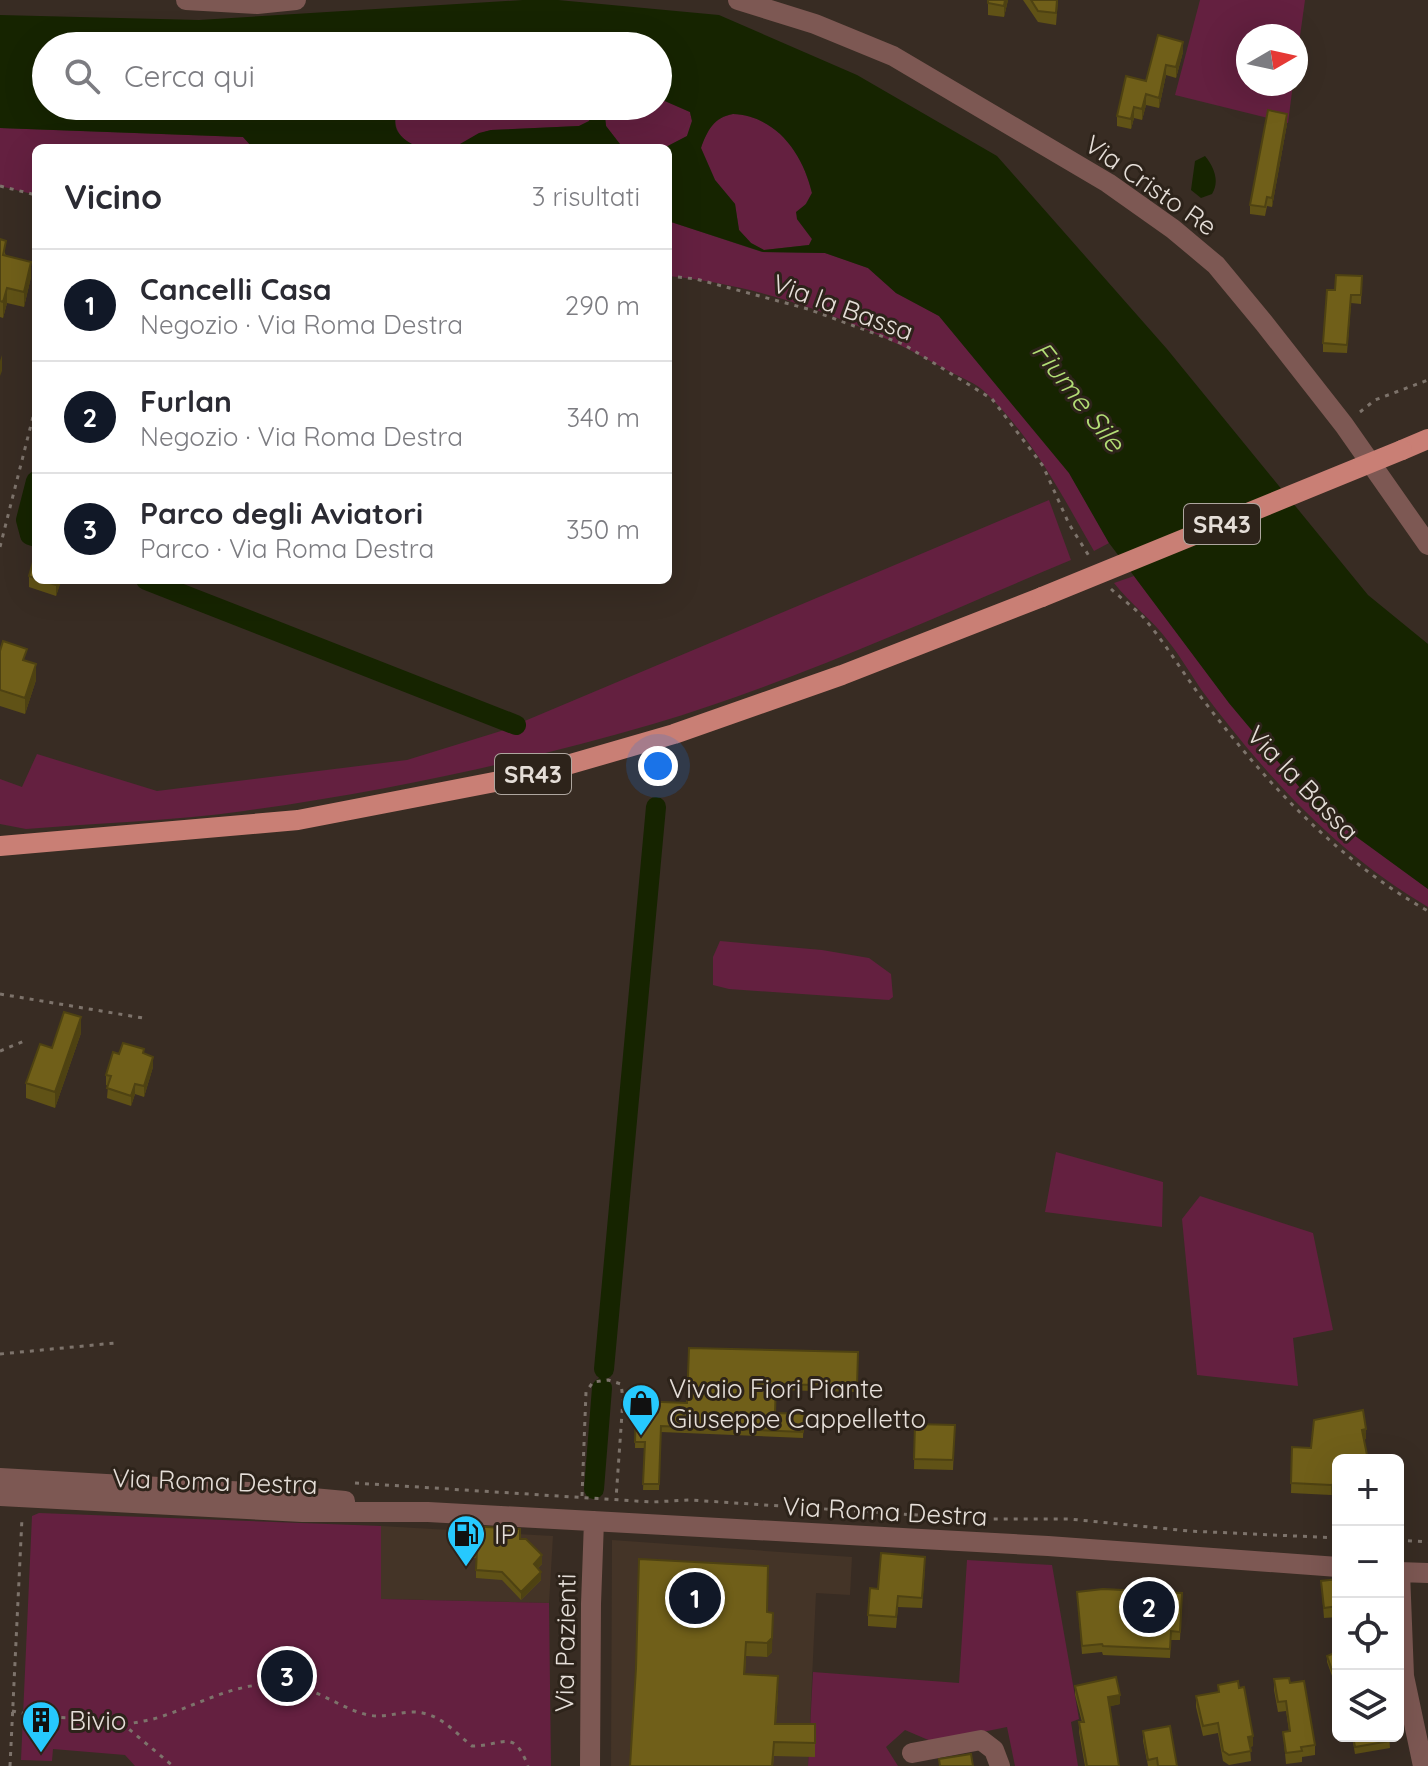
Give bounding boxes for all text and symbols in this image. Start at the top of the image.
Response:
north arrow [1236,24,1308,96]
search box [32,32,672,120]
icon: search [60,54,104,98]
text: Cerca qui [124,57,255,95]
street label: Via Cristo Re [1078,127,1224,243]
text: Vicino [64,175,162,218]
text: 3 risultati [532,180,640,213]
street label: Via la Bassa [768,266,918,348]
text: Cancelli Casa [140,270,332,308]
text: 1 [85,289,95,322]
text: 290 m [565,289,640,322]
text: Negozio · Via Roma Destra [140,308,463,341]
water label: Fiume Sile [1025,334,1134,459]
text: Furlan [140,382,232,420]
text: 2 [83,401,97,434]
text: 340 m [566,401,640,434]
text: Negozio · Via Roma Destra [140,420,463,453]
text: Parco degli Aviatori [140,494,423,532]
road number: SR43 [1184,504,1260,544]
text: 3 [83,513,97,546]
text: 350 m [566,513,640,546]
text: Parco · Via Roma Destra [140,532,434,565]
street label: Via la Bassa [1240,718,1366,848]
your location [638,746,678,786]
road number: SR43 [495,754,571,794]
place label: Vivaio Fiori Piante Giuseppe Cappelletto [669,1372,926,1435]
shop icon: Vivaio Fiori Piante Giuseppe Cappelletto [620,1382,662,1437]
map controls [1332,1454,1404,1742]
button: + [1332,1454,1404,1526]
street label: Via Roma Destra [112,1461,318,1501]
street label: Via Roma Destra [782,1489,988,1533]
fuel station icon: IP [445,1513,487,1568]
place label: IP [494,1518,516,1551]
button: − [1332,1526,1404,1598]
pin: 1 [669,1568,721,1628]
street label: Via Pazienti [547,1573,583,1713]
pin: 2 [1123,1577,1175,1637]
button: locate [1332,1598,1404,1670]
pin: 3 [261,1646,313,1706]
button: layers [1332,1670,1404,1742]
building icon: Bivio [20,1699,62,1754]
place label: Bivio [69,1704,127,1737]

